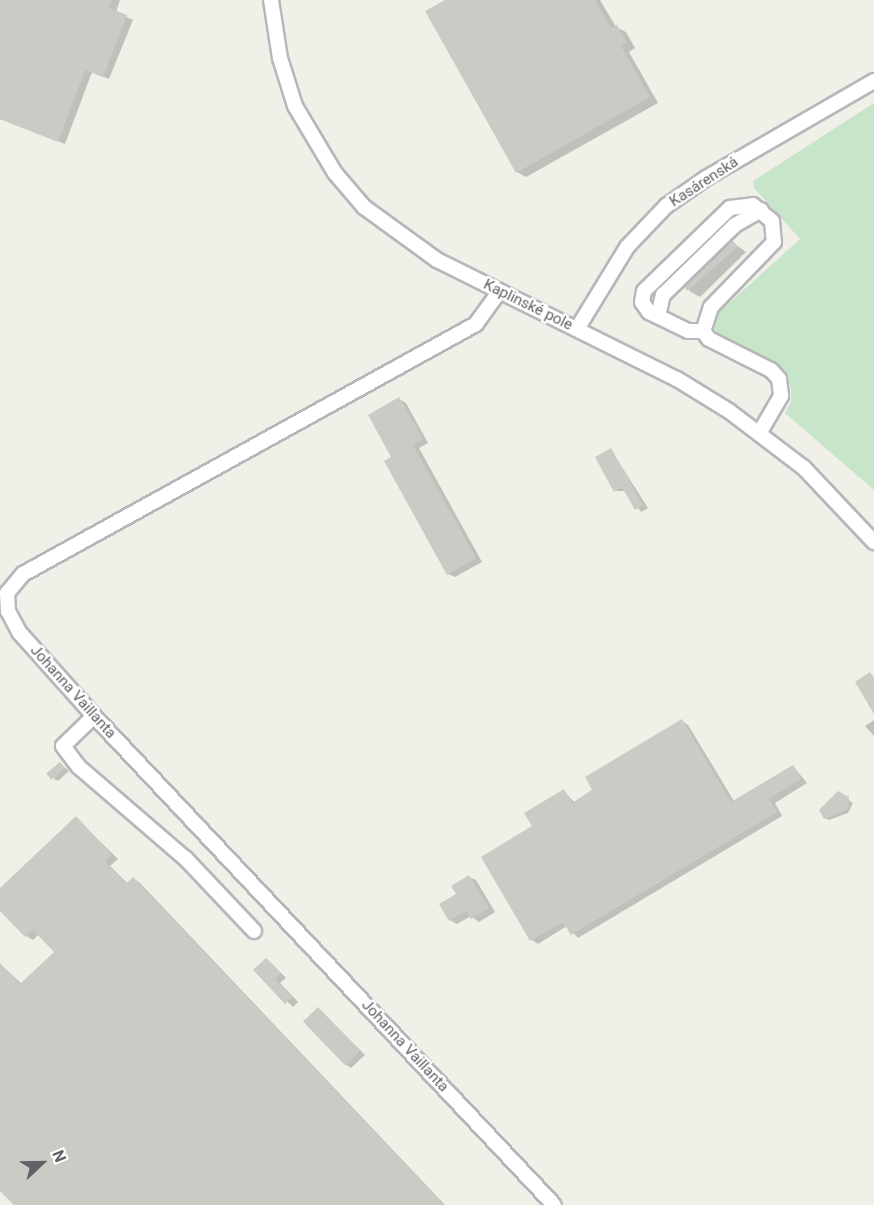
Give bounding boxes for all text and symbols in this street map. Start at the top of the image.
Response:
street label: Kasárenská [666,153,742,211]
street label: Kaplinské pole [480,276,576,334]
street label: Johanna Vaillanta [26,642,120,742]
street label: Johanna Vaillanta [358,996,452,1096]
north arrow [12,1133,72,1193]
text: N [48,1147,70,1165]

